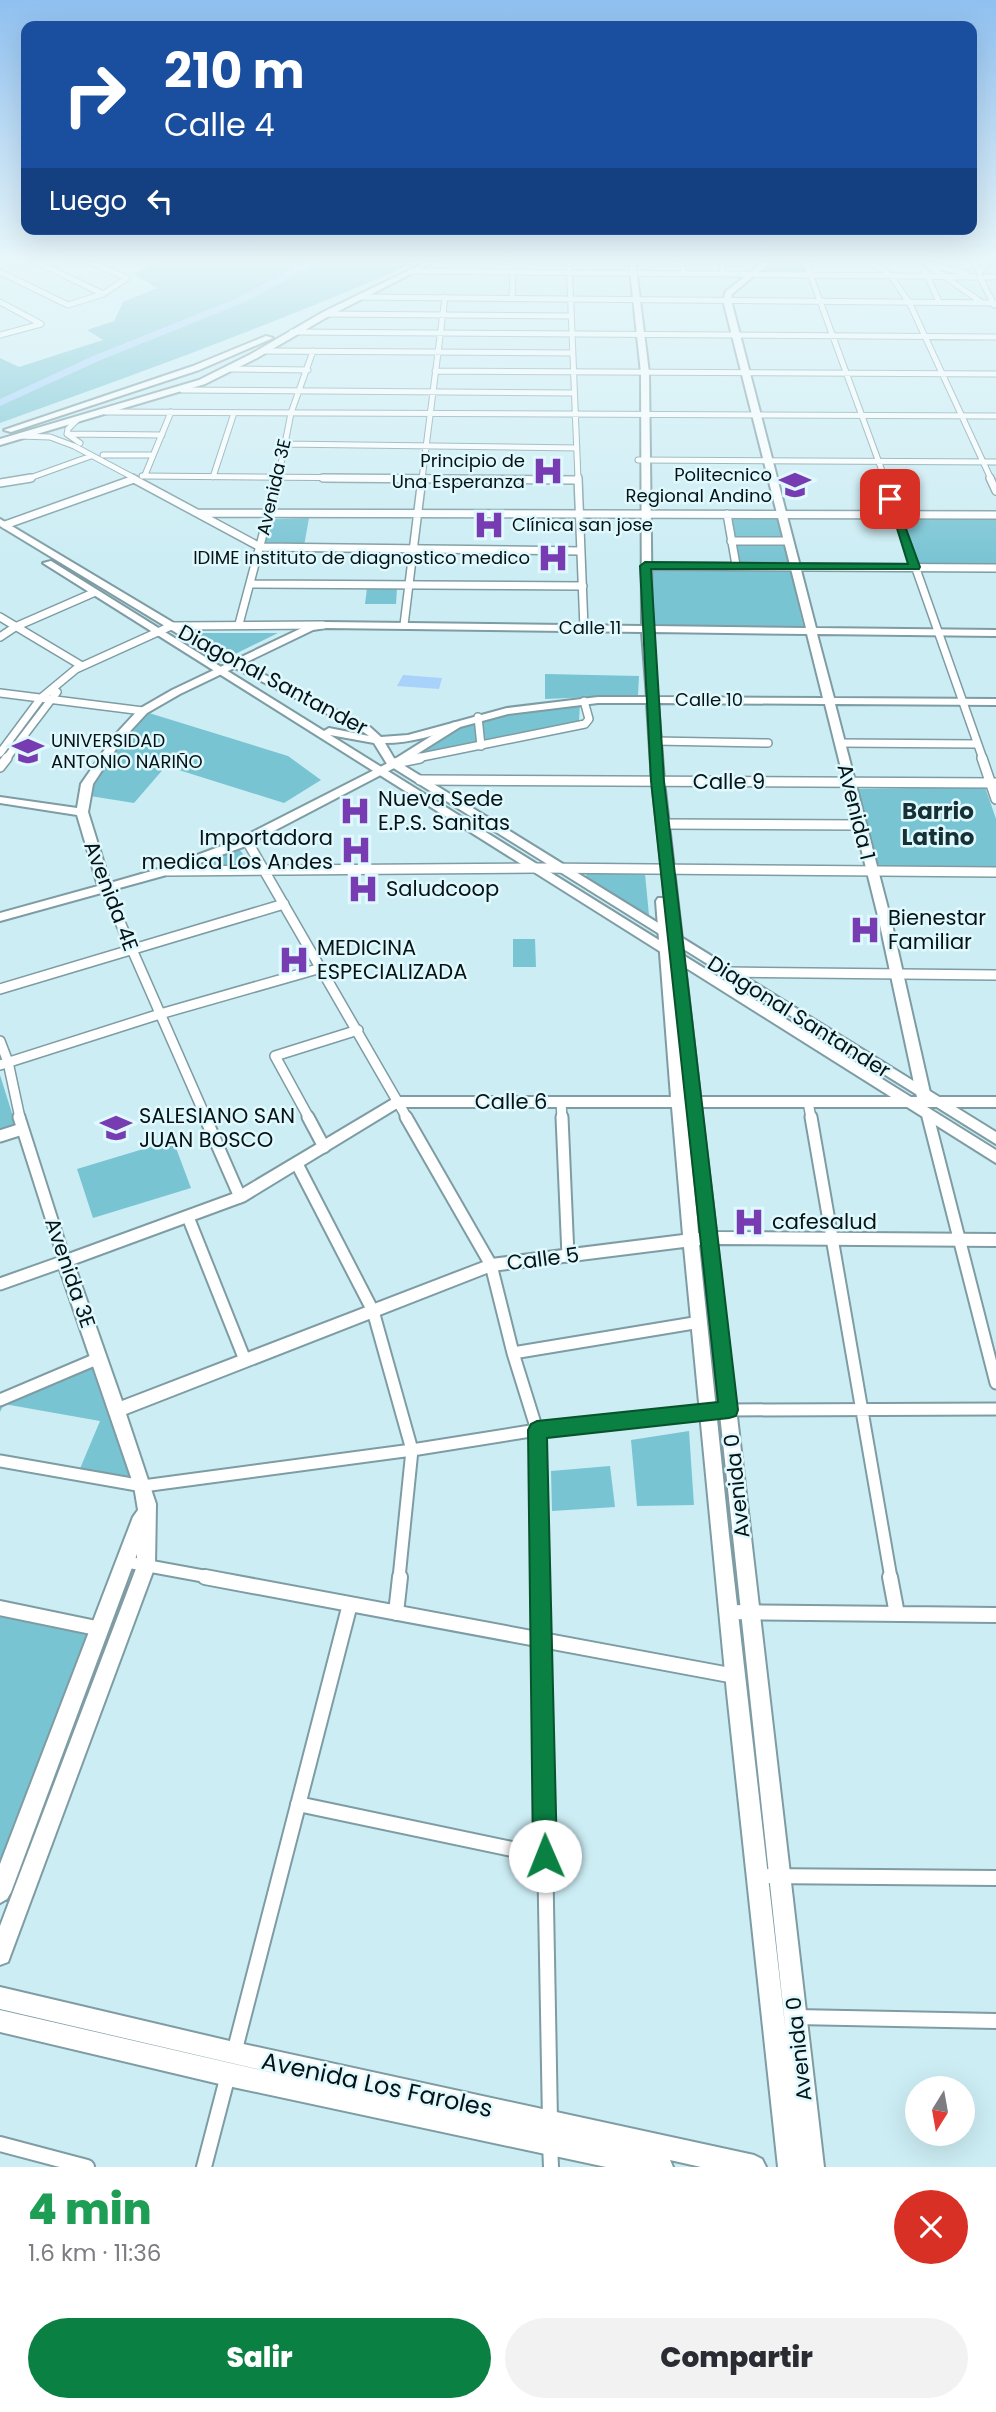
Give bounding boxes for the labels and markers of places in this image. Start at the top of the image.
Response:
place label: Principio de Una Esperanza [392,448,525,494]
hospital icon: Principio de Una Esperanza [531,454,565,488]
place label: Politecnico Regional Andino [626,462,772,508]
school or university icon: Politecnico Regional Andino [778,468,812,502]
pin [860,469,920,529]
hospital icon: Clínica san jose [472,508,506,542]
place label: Clínica san jose [512,512,653,537]
hospital icon: IDIME instituto de diagnostico medico [536,541,570,575]
place label: IDIME instituto de diagnostico medico [193,545,530,570]
place label: UNIVERSIDAD ANTONIO NARIÑO [51,728,203,774]
school or university icon: UNIVERSIDAD ANTONIO NARIÑO [11,734,45,768]
place label: Nueva Sede E.P.S. Sanitas [378,784,510,837]
hospital icon: Nueva Sede E.P.S. Sanitas [338,794,372,828]
place label: Importadora medica Los Andes [142,823,333,876]
hospital icon: Importadora medica Los Andes [339,833,373,867]
hospital icon: Saludcoop [346,872,380,906]
place label: Saludcoop [386,874,499,903]
place label: Bienestar Familiar [888,903,986,956]
hospital icon: Bienestar Familiar [848,913,882,947]
place label: MEDICINA ESPECIALIZADA [317,933,467,986]
hospital icon: MEDICINA ESPECIALIZADA [277,943,311,977]
place label: SALESIANO SAN JUAN BOSCO [139,1101,295,1154]
school or university icon: SALESIANO SAN JUAN BOSCO [99,1111,133,1145]
hospital icon: cafesalud [732,1205,766,1239]
place label: cafesalud [772,1207,877,1236]

